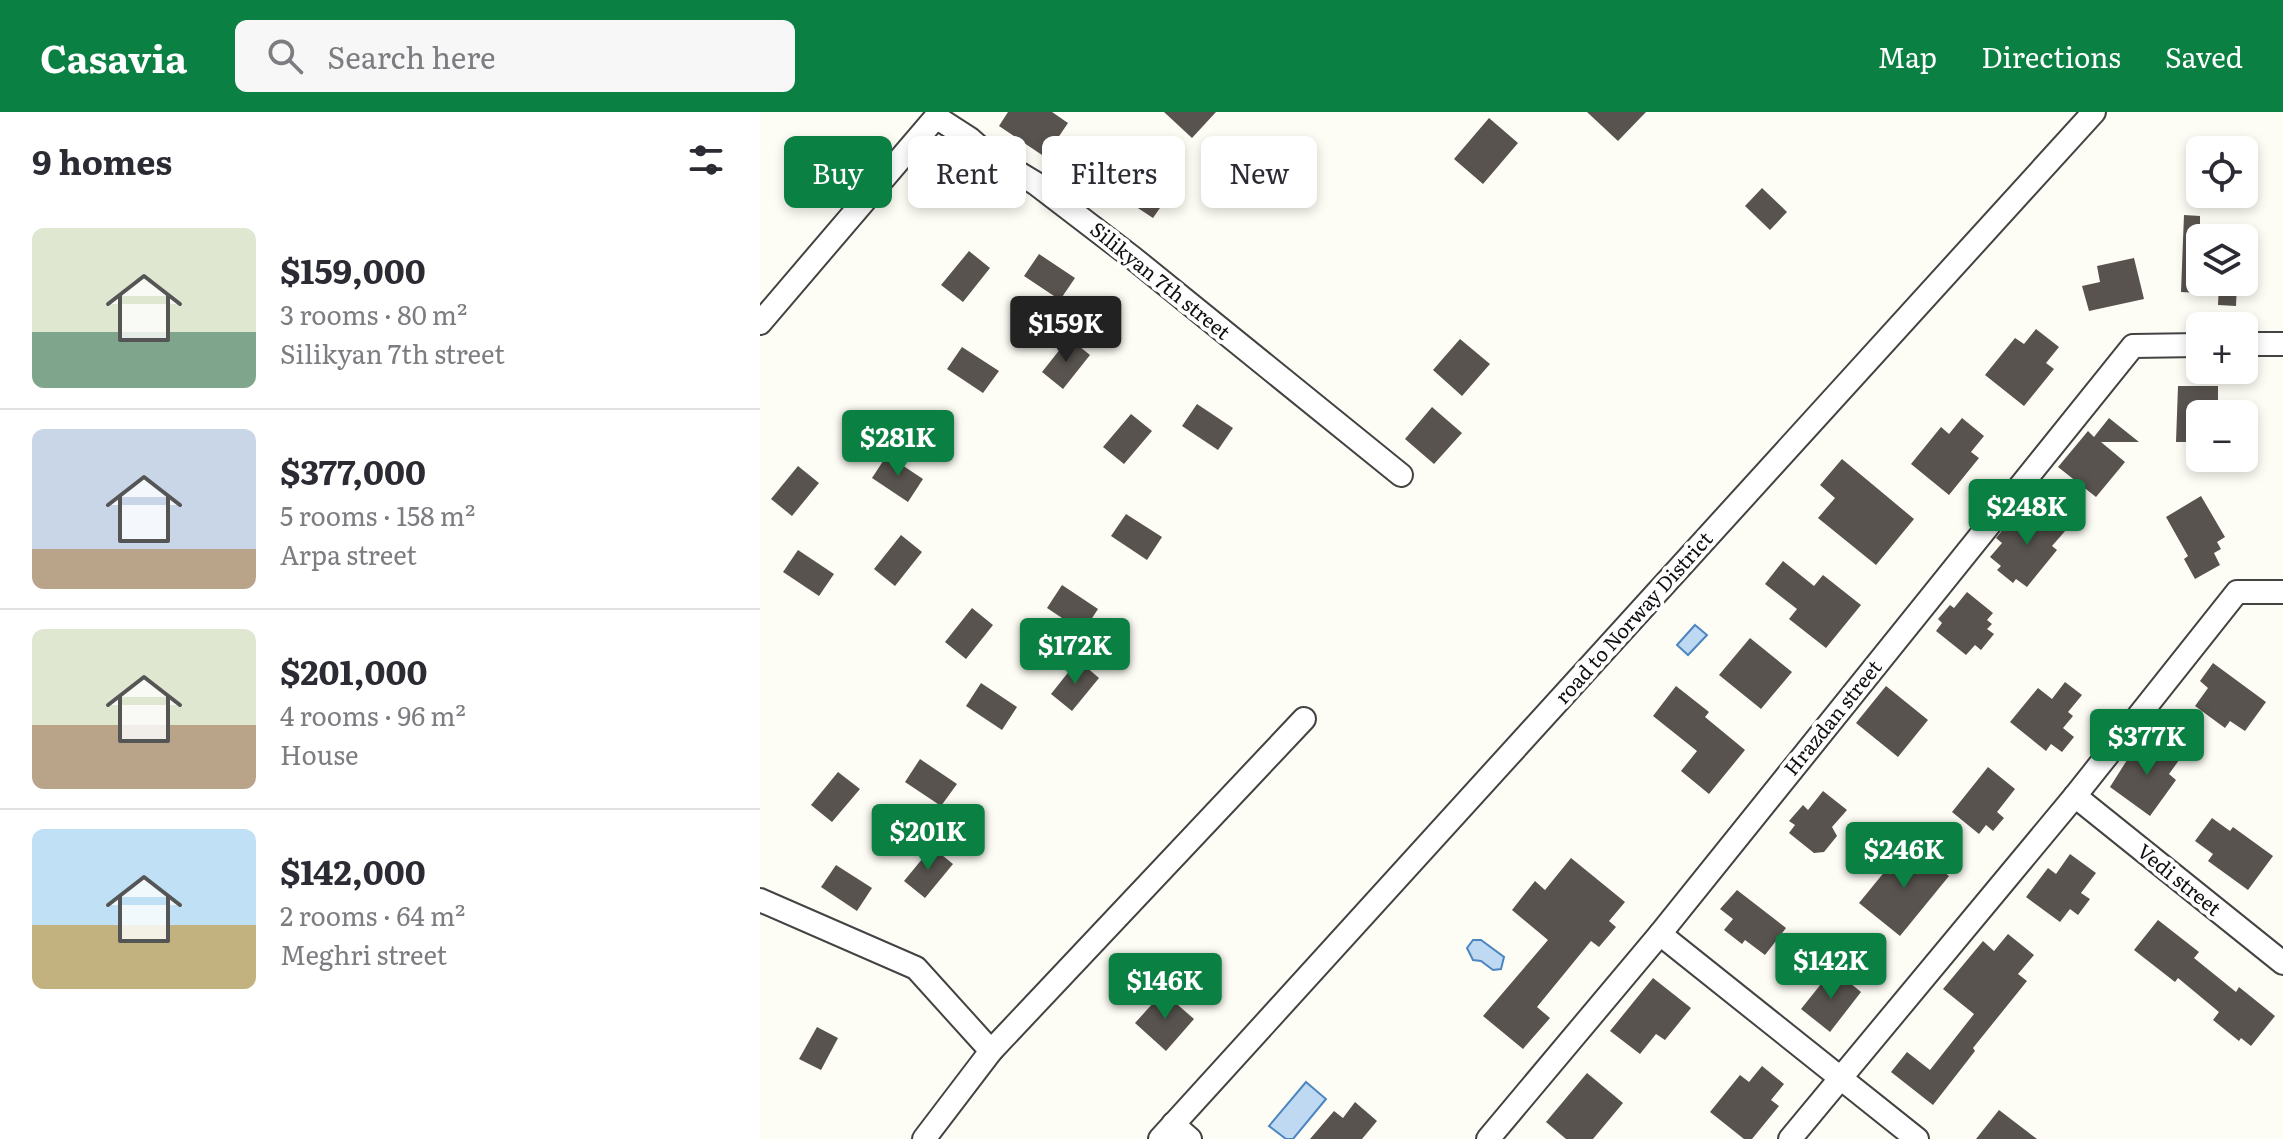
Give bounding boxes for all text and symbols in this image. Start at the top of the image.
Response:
search box [235,20,795,92]
text: Casavia [40,28,187,85]
icon: search [263,34,307,78]
text: Search here [327,34,496,78]
text: Map [1878,35,1937,77]
text: Directions [1981,35,2121,77]
text: Saved [2165,35,2243,77]
text: 9 homes [32,135,172,185]
chip: Buy [784,136,892,208]
chip: Rent [908,136,1026,208]
chip: Filters [1042,136,1185,208]
chip: New [1201,136,1317,208]
map controls [2186,136,2258,472]
button: locate [2186,136,2258,208]
icon: filters [684,138,728,182]
street label: Silikyan 7th street [1085,213,1238,345]
button: layers [2186,224,2258,296]
text: $159,000 [280,244,426,294]
icon: home [96,260,192,356]
text: 3 rooms · 80 m² [280,294,467,333]
pin: $159K [1010,296,1122,364]
text: $159K [1028,302,1104,341]
button: + [2186,312,2258,384]
text: Silikyan 7th street [280,333,505,372]
button: − [2186,400,2258,472]
pin: $281K [842,410,954,478]
text: $281K [860,416,936,455]
text: $377,000 [280,445,426,495]
icon: home [96,461,192,557]
pin: $248K [1971,479,2083,547]
text: $248K [1987,485,2067,524]
text: 5 rooms · 158 m² [280,495,475,534]
street label: road to Norway District [1547,524,1718,710]
text: Arpa street [280,534,417,573]
pin: $172K [1019,618,1131,686]
text: $172K [1038,624,1112,663]
text: $201,000 [280,645,427,695]
street label: Hrazdan street [1775,652,1888,781]
icon: home [96,661,192,757]
text: 4 rooms · 96 m² [280,695,466,734]
pin: $377K [2091,709,2203,777]
text: $377K [2108,715,2186,754]
text: House [280,734,358,773]
pin: $201K [872,804,984,872]
text: $201K [890,810,966,849]
pin: $246K [1848,822,1960,890]
text: $246K [1864,828,1944,867]
street label: Vedi street [2132,835,2229,922]
text: $142,000 [280,845,426,895]
icon: home [96,861,192,957]
text: 2 rooms · 64 m² [280,895,465,934]
pin: $142K [1775,933,1887,1001]
text: Meghri street [280,934,447,973]
text: $142K [1793,939,1869,978]
pin: $146K [1109,953,1221,1021]
text: $146K [1127,959,1203,998]

